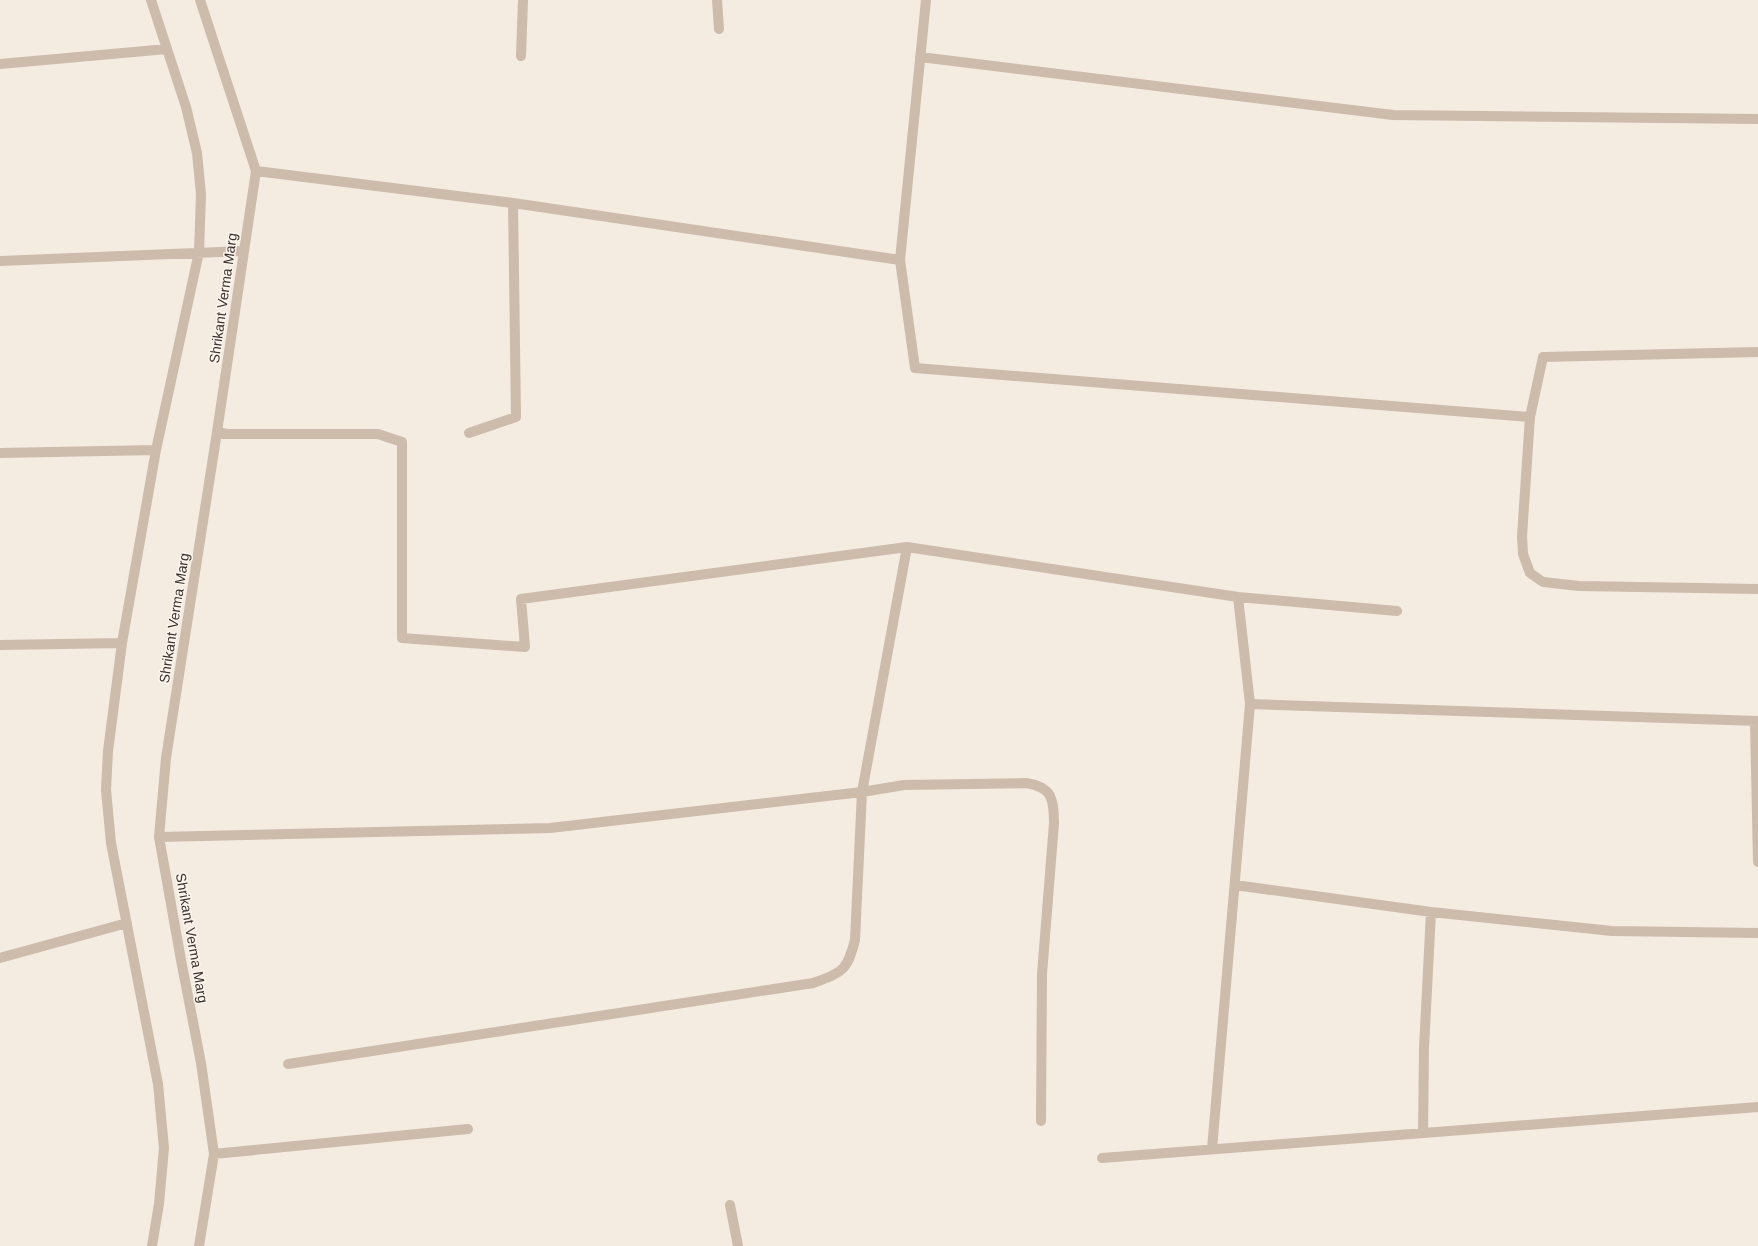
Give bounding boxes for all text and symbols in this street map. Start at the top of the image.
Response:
street label: Shrikant Verma Marg [206,232,240,364]
street label: Shrikant Verma Marg [156,552,192,684]
street label: Shrikant Verma Marg [173,872,211,1004]

